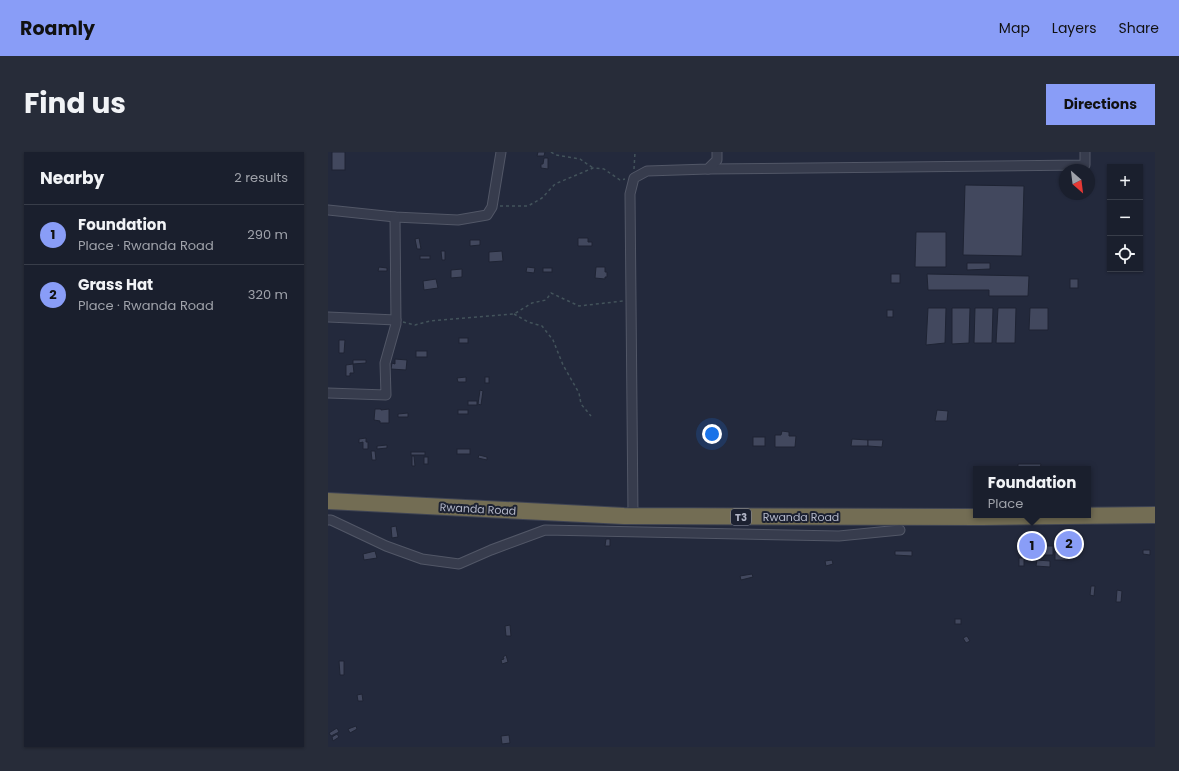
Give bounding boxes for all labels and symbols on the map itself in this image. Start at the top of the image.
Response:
north arrow [1059,164,1095,200]
your location [702,424,722,444]
street label: Rwanda Road [439,499,517,519]
road number: T3 [731,509,751,525]
street label: Rwanda Road [763,509,839,525]
pin: 2 [1056,529,1082,559]
pin: 1 [1019,531,1045,561]

